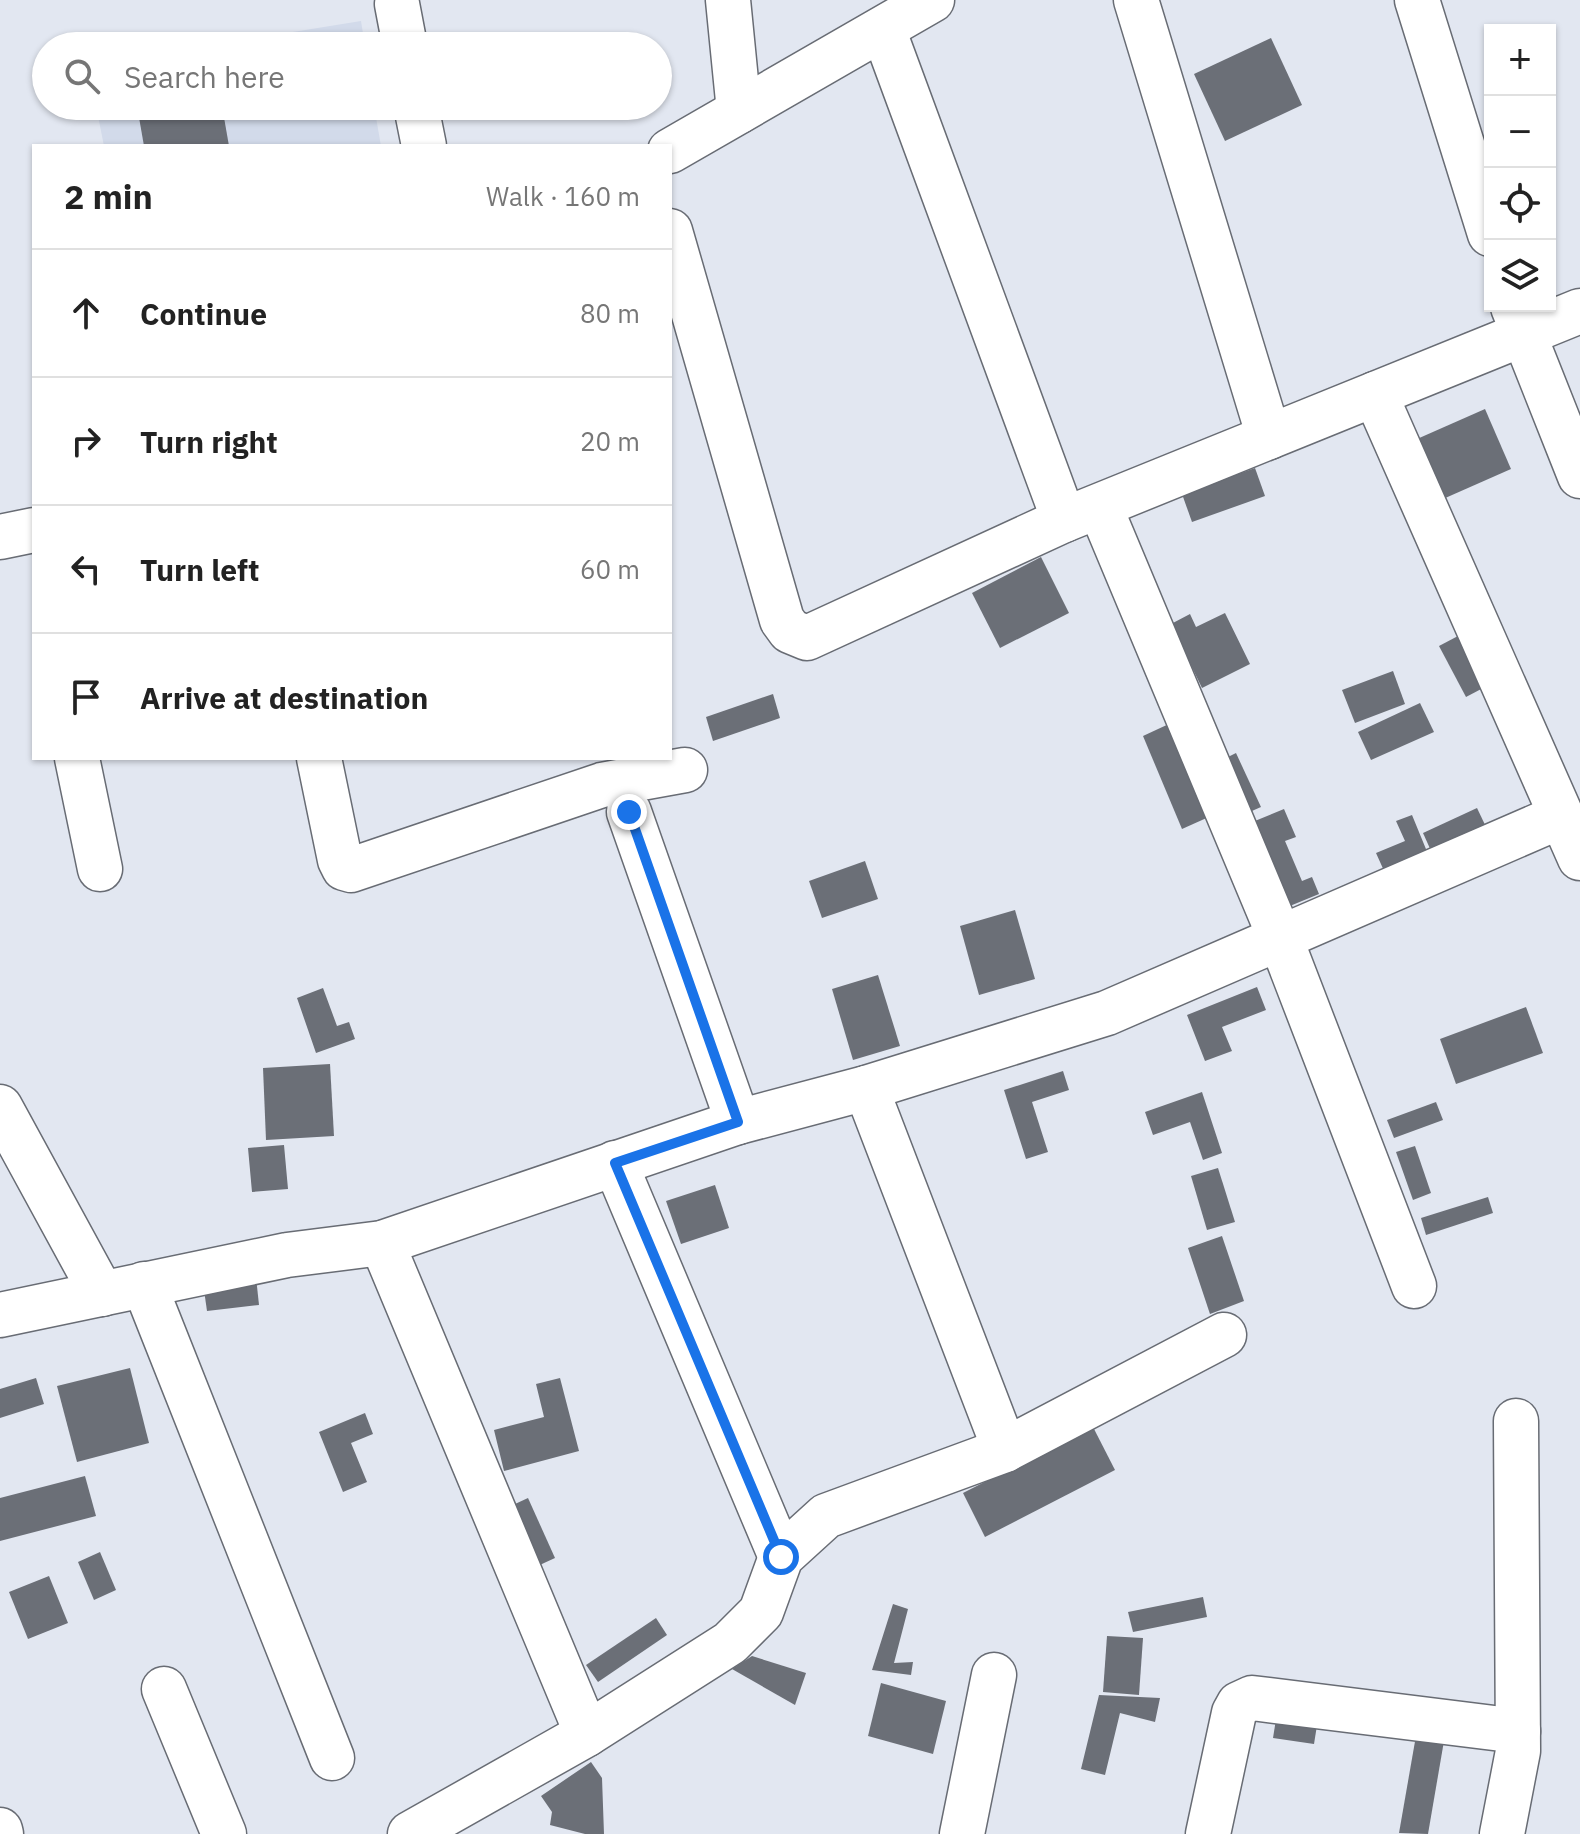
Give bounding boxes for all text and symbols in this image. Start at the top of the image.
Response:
map controls [1484,24,1556,312]
button: + [1484,24,1556,96]
search box [32,32,672,120]
icon: search [60,54,104,98]
text: Search here [124,57,285,96]
button: − [1484,96,1556,168]
button: locate [1484,168,1556,240]
text: 2 min [64,174,153,218]
text: Walk · 160 m [486,179,640,213]
button: layers [1484,240,1556,312]
icon: ahead [64,291,108,335]
text: Continue [140,294,267,333]
text: 80 m [580,296,640,330]
icon: right [64,419,108,463]
text: Turn right [140,422,278,461]
text: 20 m [580,424,640,458]
icon: left [64,547,108,591]
text: Turn left [140,550,259,589]
text: 60 m [580,552,640,586]
icon: arrive [64,675,108,719]
text: Arrive at destination [140,678,428,717]
route end [611,794,647,830]
route start [763,1539,799,1575]

